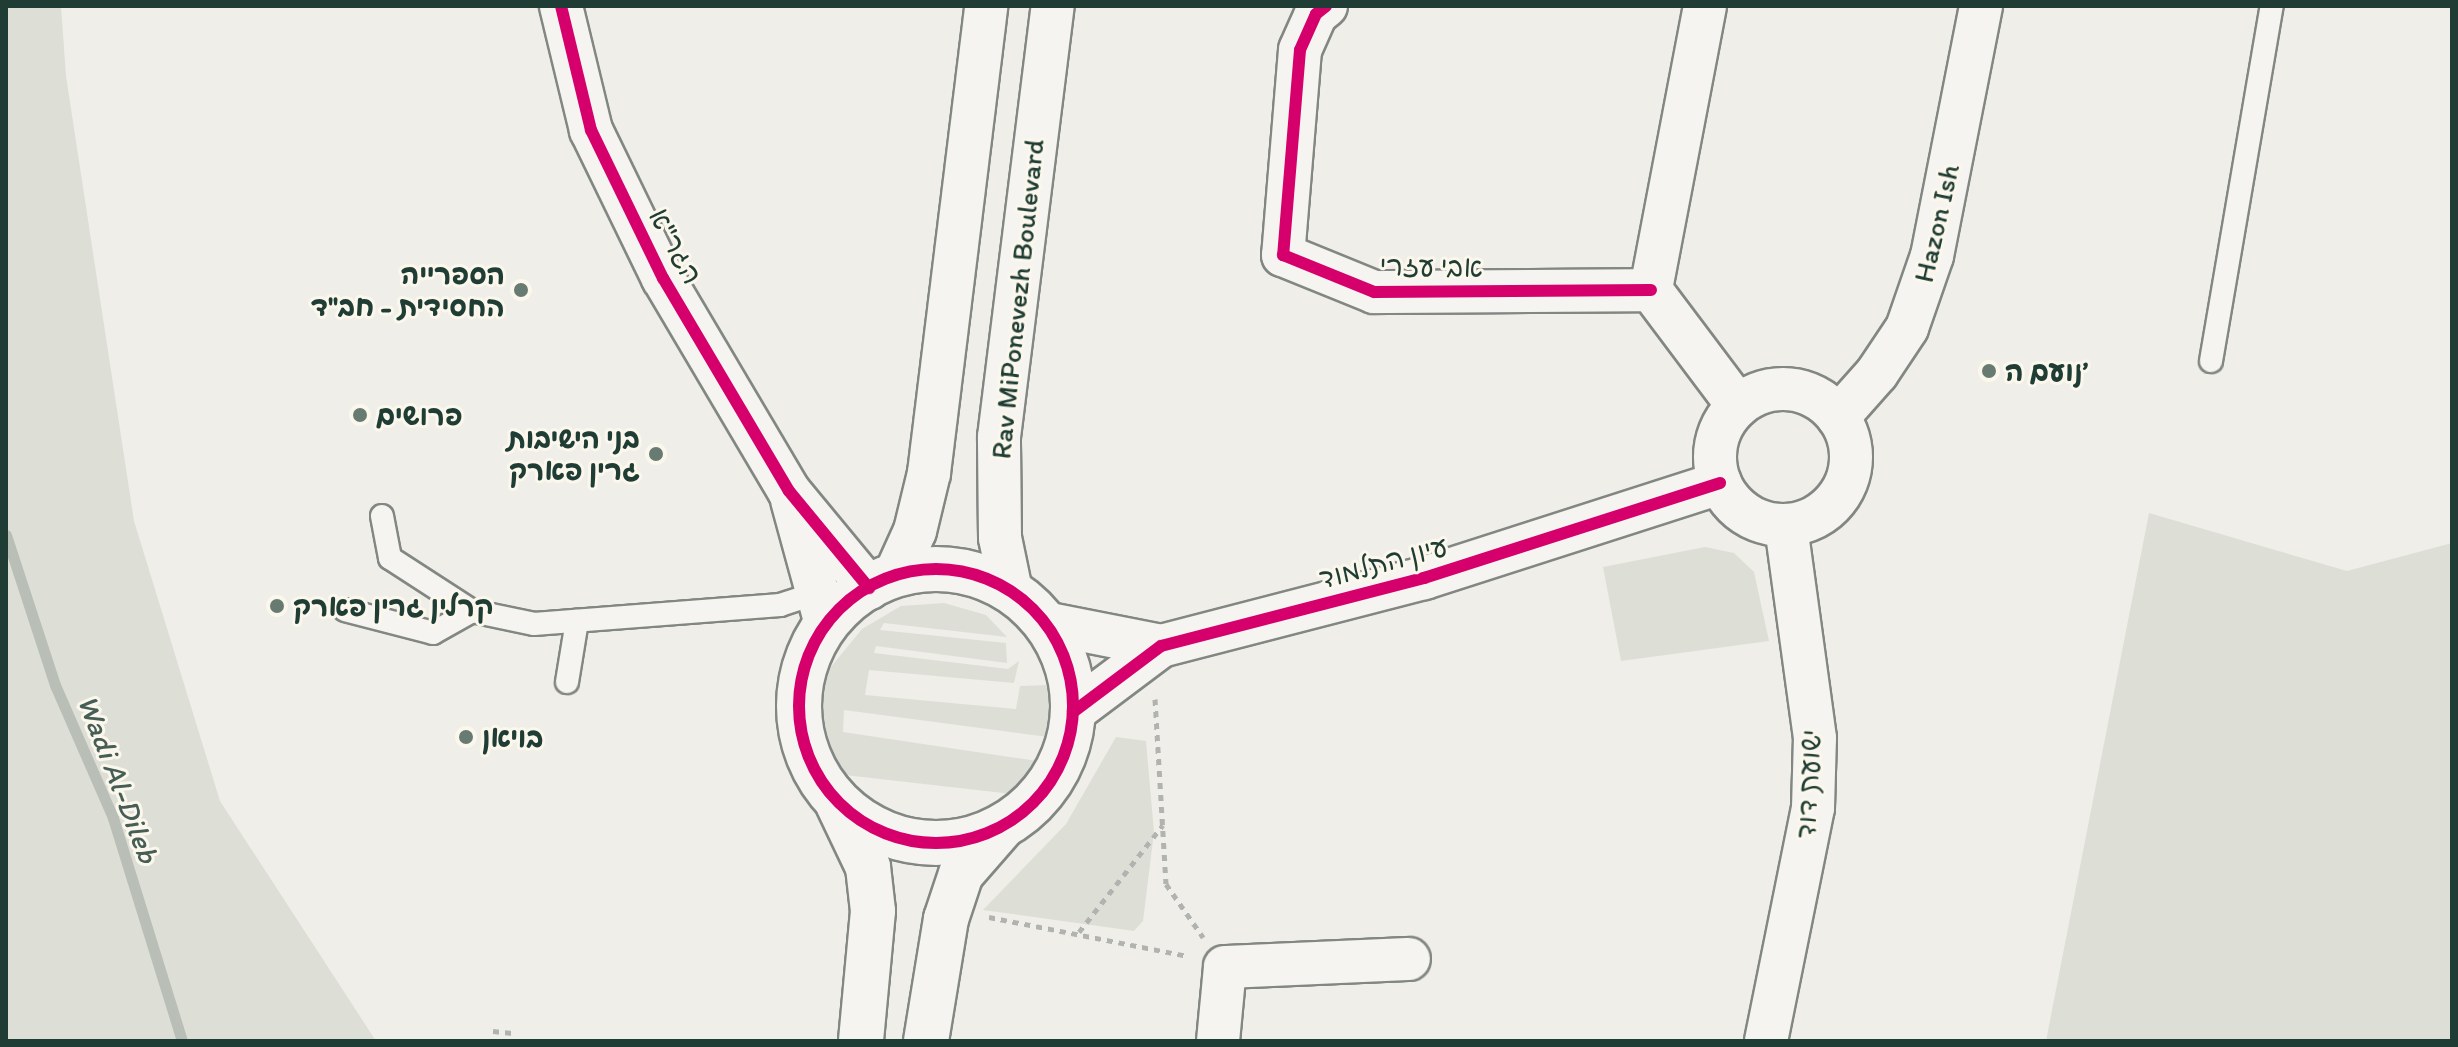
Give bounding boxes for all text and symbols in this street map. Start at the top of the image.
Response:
street label: Rav MiPonevezh Boulevard [983,136,1051,462]
street label: Hazon Ish [1906,161,1966,285]
street label: הגר"א [642,202,710,290]
street label: אבי עזרי [1379,248,1483,284]
place label: הספרייה החסידית - חב"ד [311,257,505,323]
marker: הספרייה החסידית - חב"ד [512,281,530,299]
place label: נועם ה’ [2005,354,2088,388]
marker: נועם ה’ [1980,362,1998,380]
place label: פרושים [376,398,463,432]
marker: פרושים [351,406,369,424]
place label: בני הישיבות גרין פארק [507,421,640,487]
marker: בני הישיבות גרין פארק [647,445,665,463]
street label: עיון התלמוד [1315,529,1451,595]
place label: קרלין גרין פארק [293,589,494,623]
marker: קרלין גרין פארק [268,597,286,615]
water label: Wadi Al-Dileb [70,690,166,868]
place label: בויאן [482,720,544,754]
marker: בויאן [457,728,475,746]
street label: ישועת דוד [1788,728,1828,840]

